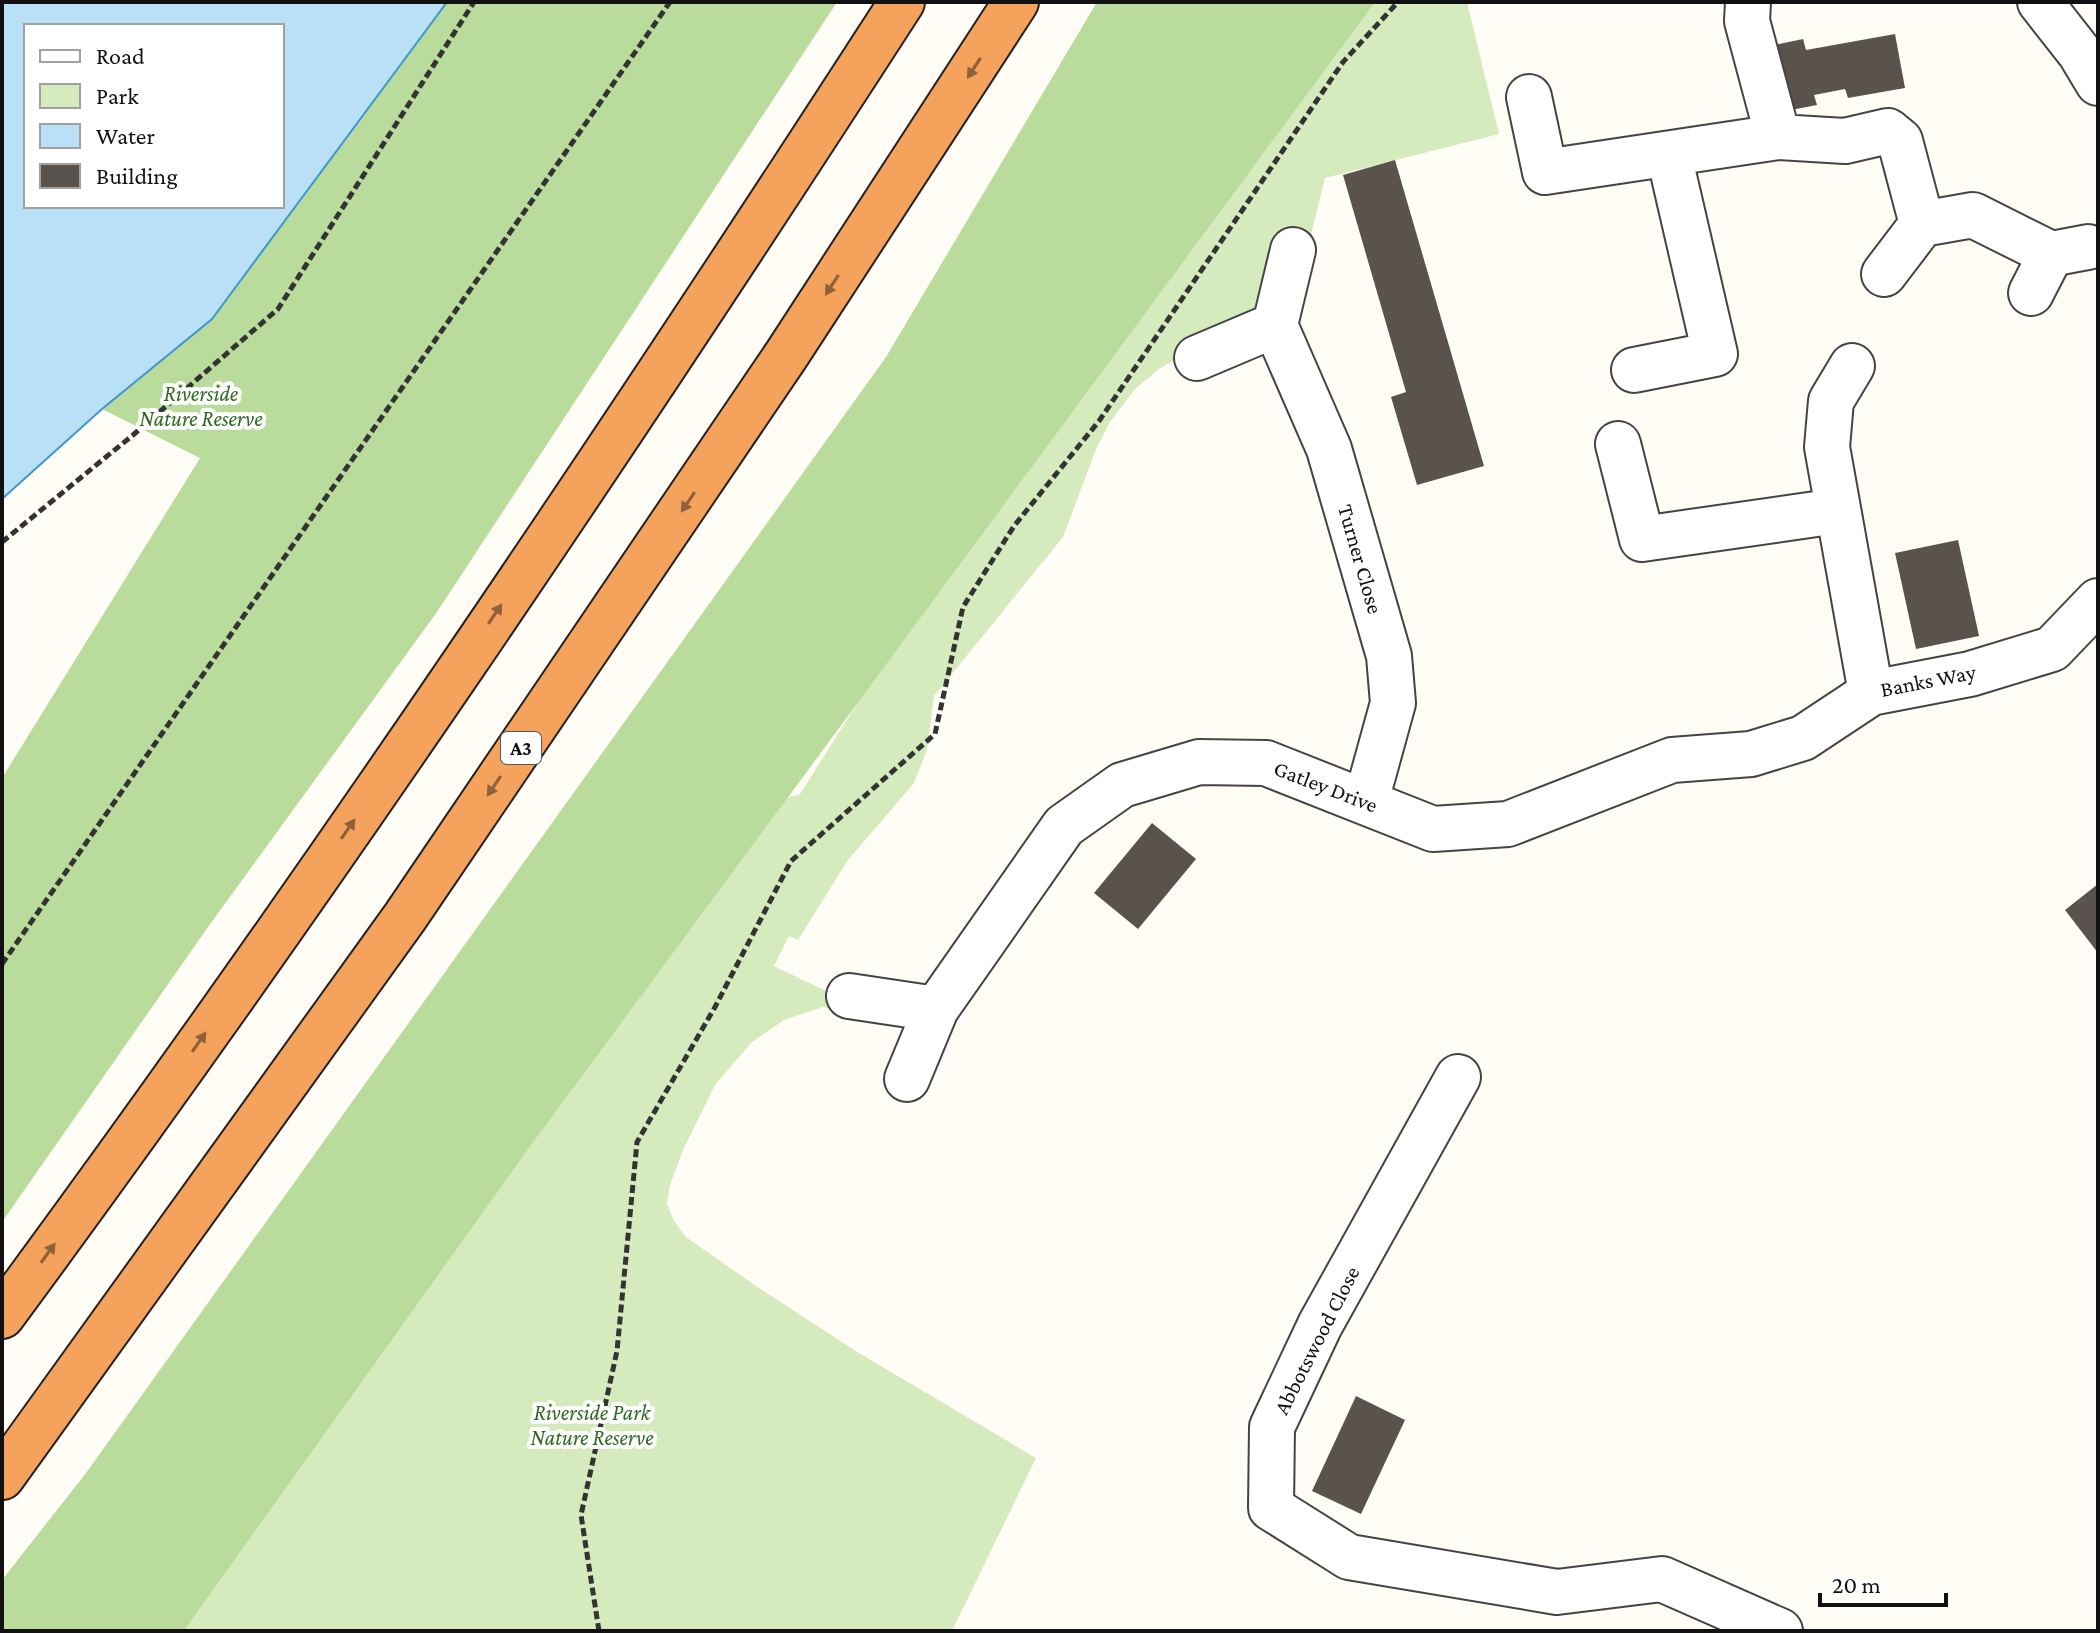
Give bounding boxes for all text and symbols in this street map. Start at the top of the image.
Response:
legend [24,24,284,208]
text: Road [96,42,145,69]
one-way arrow [968,57,982,79]
text: Park [96,82,139,109]
text: Water [96,122,155,149]
text: Building [96,162,178,189]
one-way arrow [824,275,839,296]
park label: Riverside Nature Reserve [140,381,263,431]
one-way arrow [680,491,695,512]
street label: Turner Close [1333,502,1388,617]
one-way arrow [487,603,502,625]
street label: Banks Way [1878,659,1979,702]
road number: A3 [501,732,541,764]
street label: Gatley Drive [1271,755,1381,818]
one-way arrow [487,776,502,797]
one-way arrow [340,818,355,839]
one-way arrow [191,1031,206,1052]
one-way arrow [40,1243,56,1264]
street label: Abbotswood Close [1268,1262,1365,1419]
park label: Riverside Park Nature Reserve [531,1400,654,1450]
scale bar [1820,1557,1946,1607]
text: 20 m [1832,1571,1881,1598]

